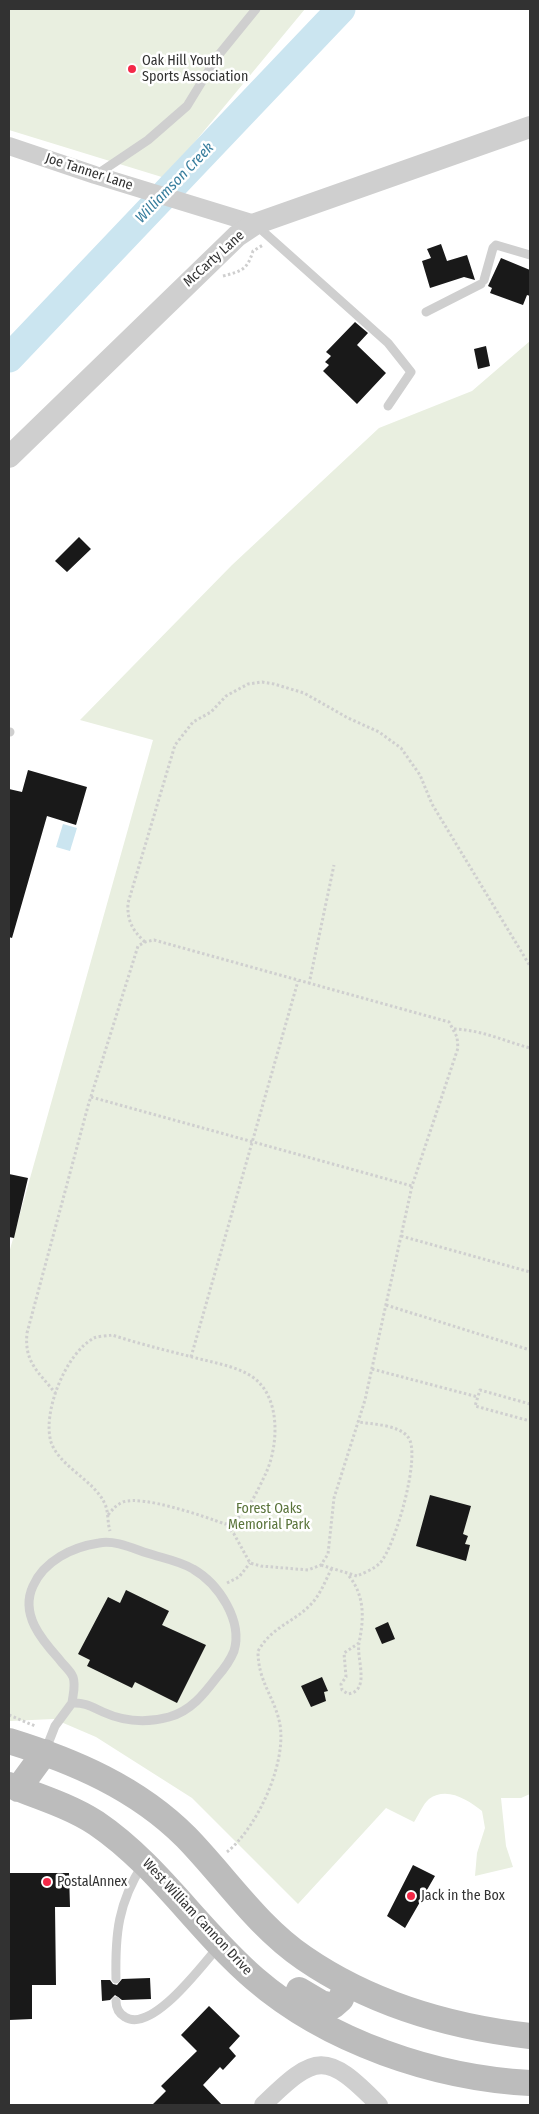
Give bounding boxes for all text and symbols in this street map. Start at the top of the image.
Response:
place label: Oak Hill Youth Sports Association [142,53,248,85]
marker: Oak Hill Youth Sports Association [126,63,138,75]
water label: Williamson Creek [132,139,218,227]
street label: Joe Tanner Lane [43,150,135,194]
street label: McCarty Lane [180,227,248,291]
park label: Forest Oaks Memorial Park [228,1501,310,1534]
street label: West William Cannon Drive [139,1855,255,1979]
place label: PostalAnnex [57,1874,127,1890]
marker: PostalAnnex [41,1876,53,1888]
place label: Jack in the Box [421,1888,505,1904]
marker: Jack in the Box [405,1890,417,1902]

